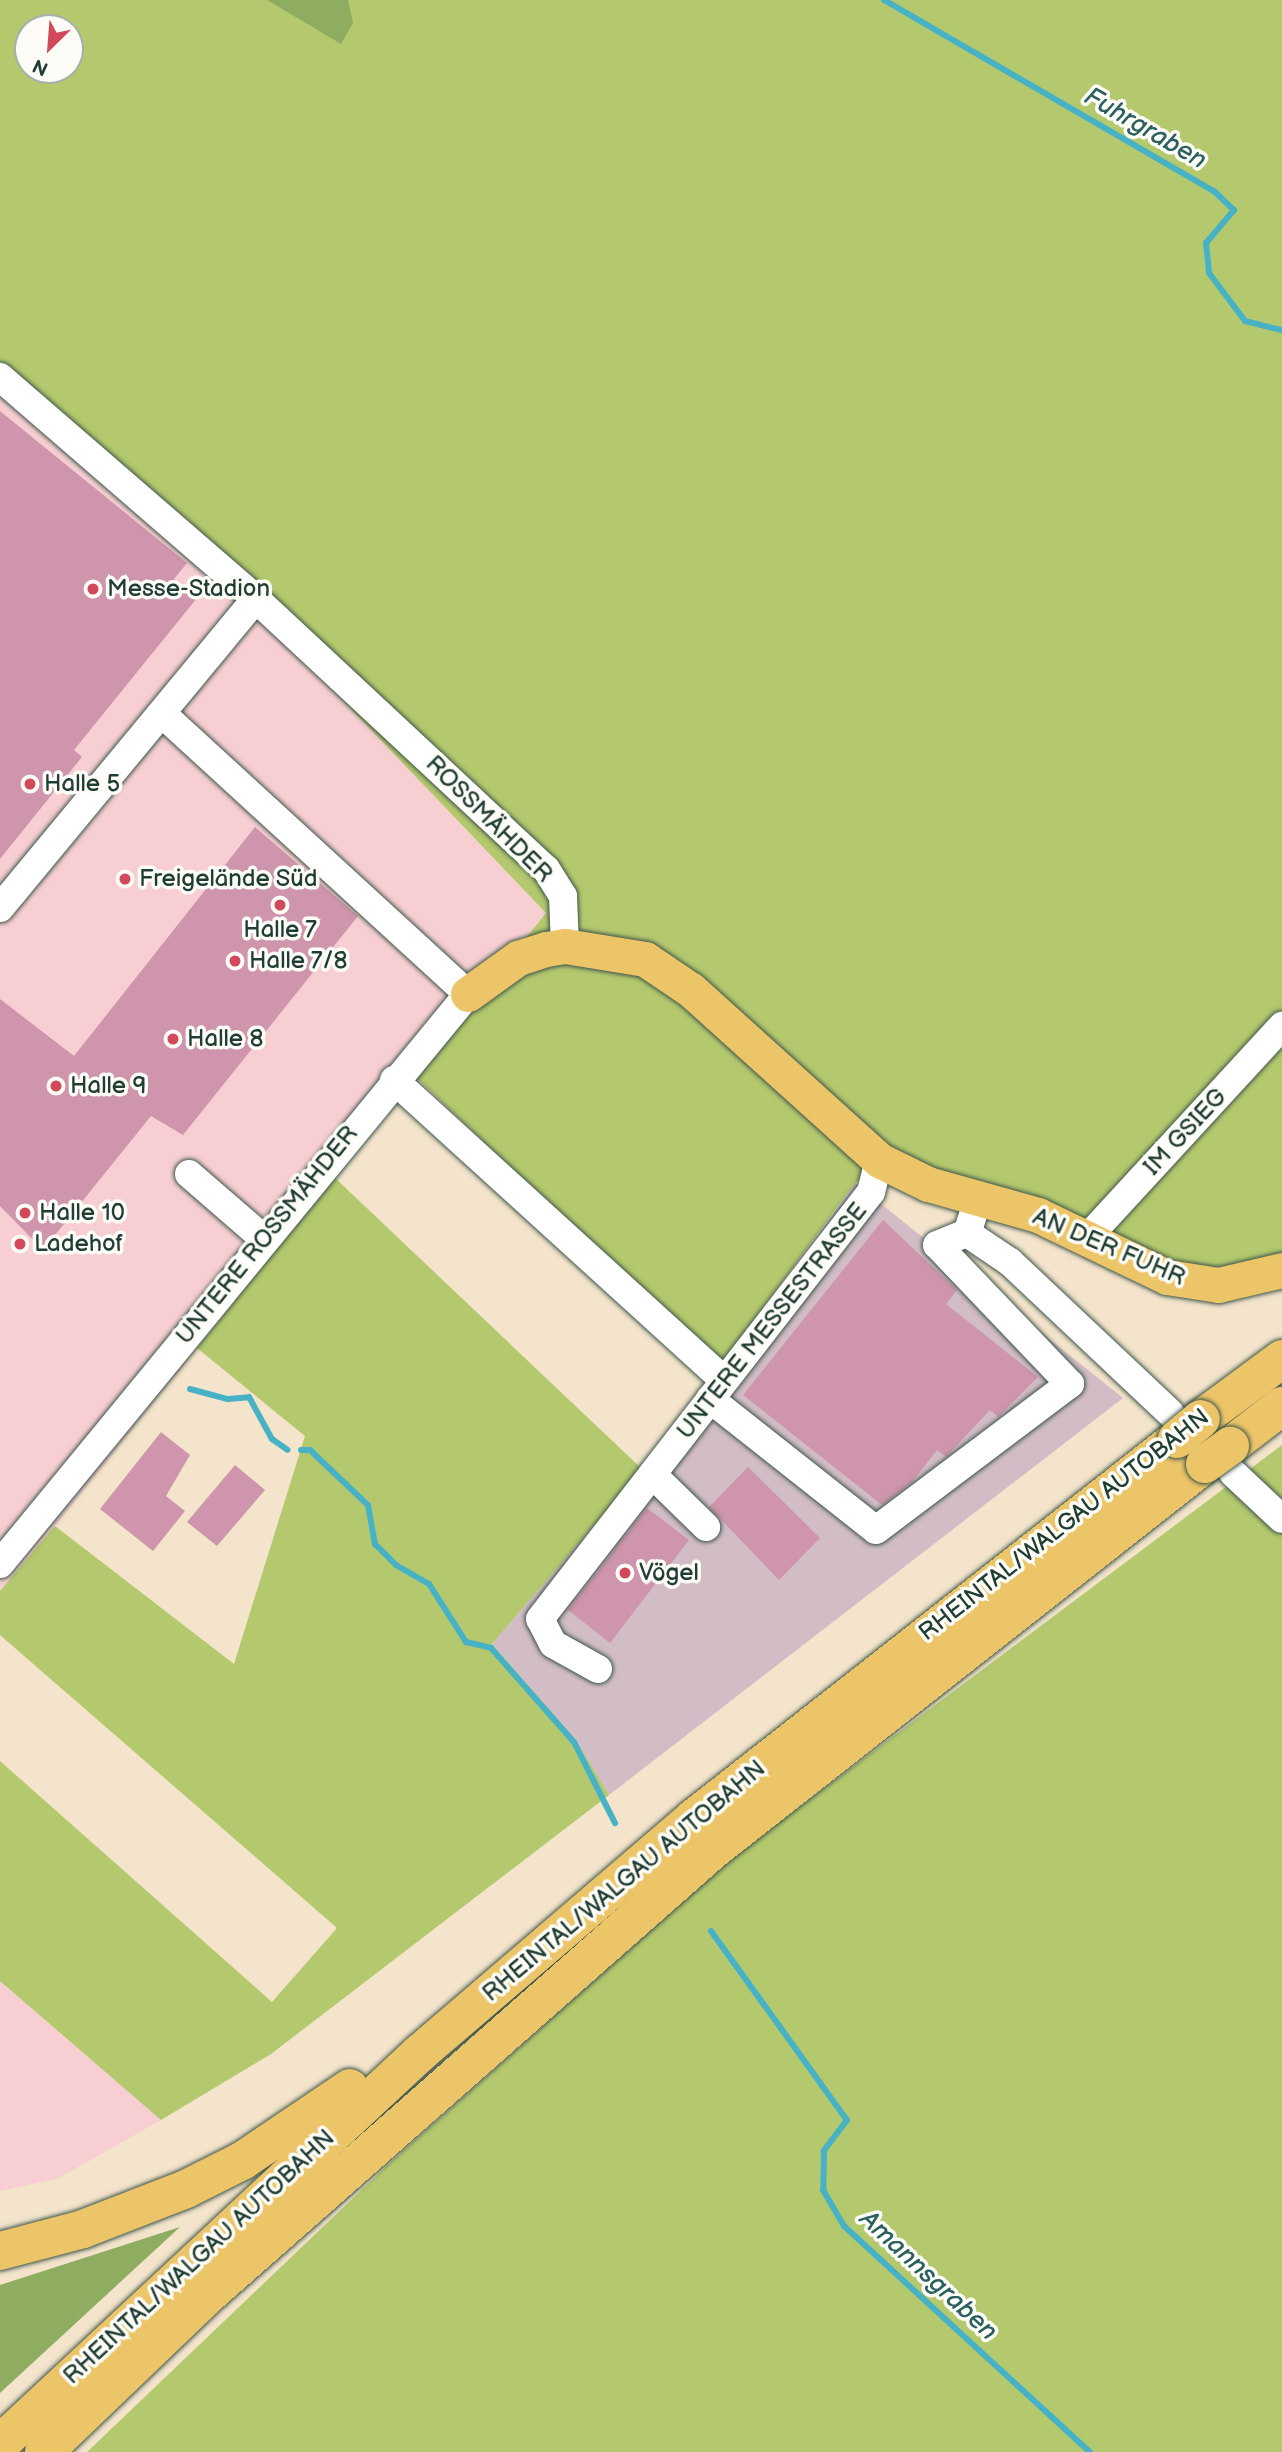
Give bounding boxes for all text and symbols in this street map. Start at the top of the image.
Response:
north arrow [14,14,84,84]
text: N [29,53,52,80]
water label: Fuhrgraben [1078,81,1212,177]
place label: Messe-Stadion [107,575,270,603]
marker: Messe-Stadion [85,581,101,597]
street label: ROSSMÄHDER [420,750,558,888]
place label: Halle 5 [44,770,120,798]
marker: Halle 5 [22,776,38,792]
place label: Freigelände Süd [139,865,318,893]
marker: Freigelände Süd [117,871,133,887]
marker: Halle 7 [272,897,288,913]
place label: Halle 7 [243,916,317,944]
place label: Halle 7/8 [249,947,348,975]
marker: Halle 7/8 [227,953,243,969]
place label: Halle 8 [187,1025,263,1053]
marker: Halle 8 [165,1031,181,1047]
place label: Halle 9 [70,1072,146,1100]
marker: Halle 9 [48,1078,64,1094]
street label: IM GSIEG [1138,1083,1232,1181]
street label: UNTERE ROSSMÄHDER [170,1120,364,1350]
street label: UNTERE MESSESTRASSE [671,1197,873,1445]
place label: Halle 10 [39,1199,125,1227]
street label: AN DER FUHR [1029,1202,1189,1292]
marker: Halle 10 [17,1205,33,1221]
place label: Ladehof [34,1230,123,1258]
marker: Ladehof [12,1236,28,1252]
street label: RHEINTAL/WALGAU AUTOBAHN [913,1403,1215,1647]
place label: Vögel [639,1559,699,1587]
marker: Vögel [617,1565,633,1581]
street label: RHEINTAL/WALGAU AUTOBAHN [477,1754,771,2008]
street label: RHEINTAL/WALGAU AUTOBAHN [57,2124,341,2390]
water label: Amannsgraben [853,2204,1003,2348]

